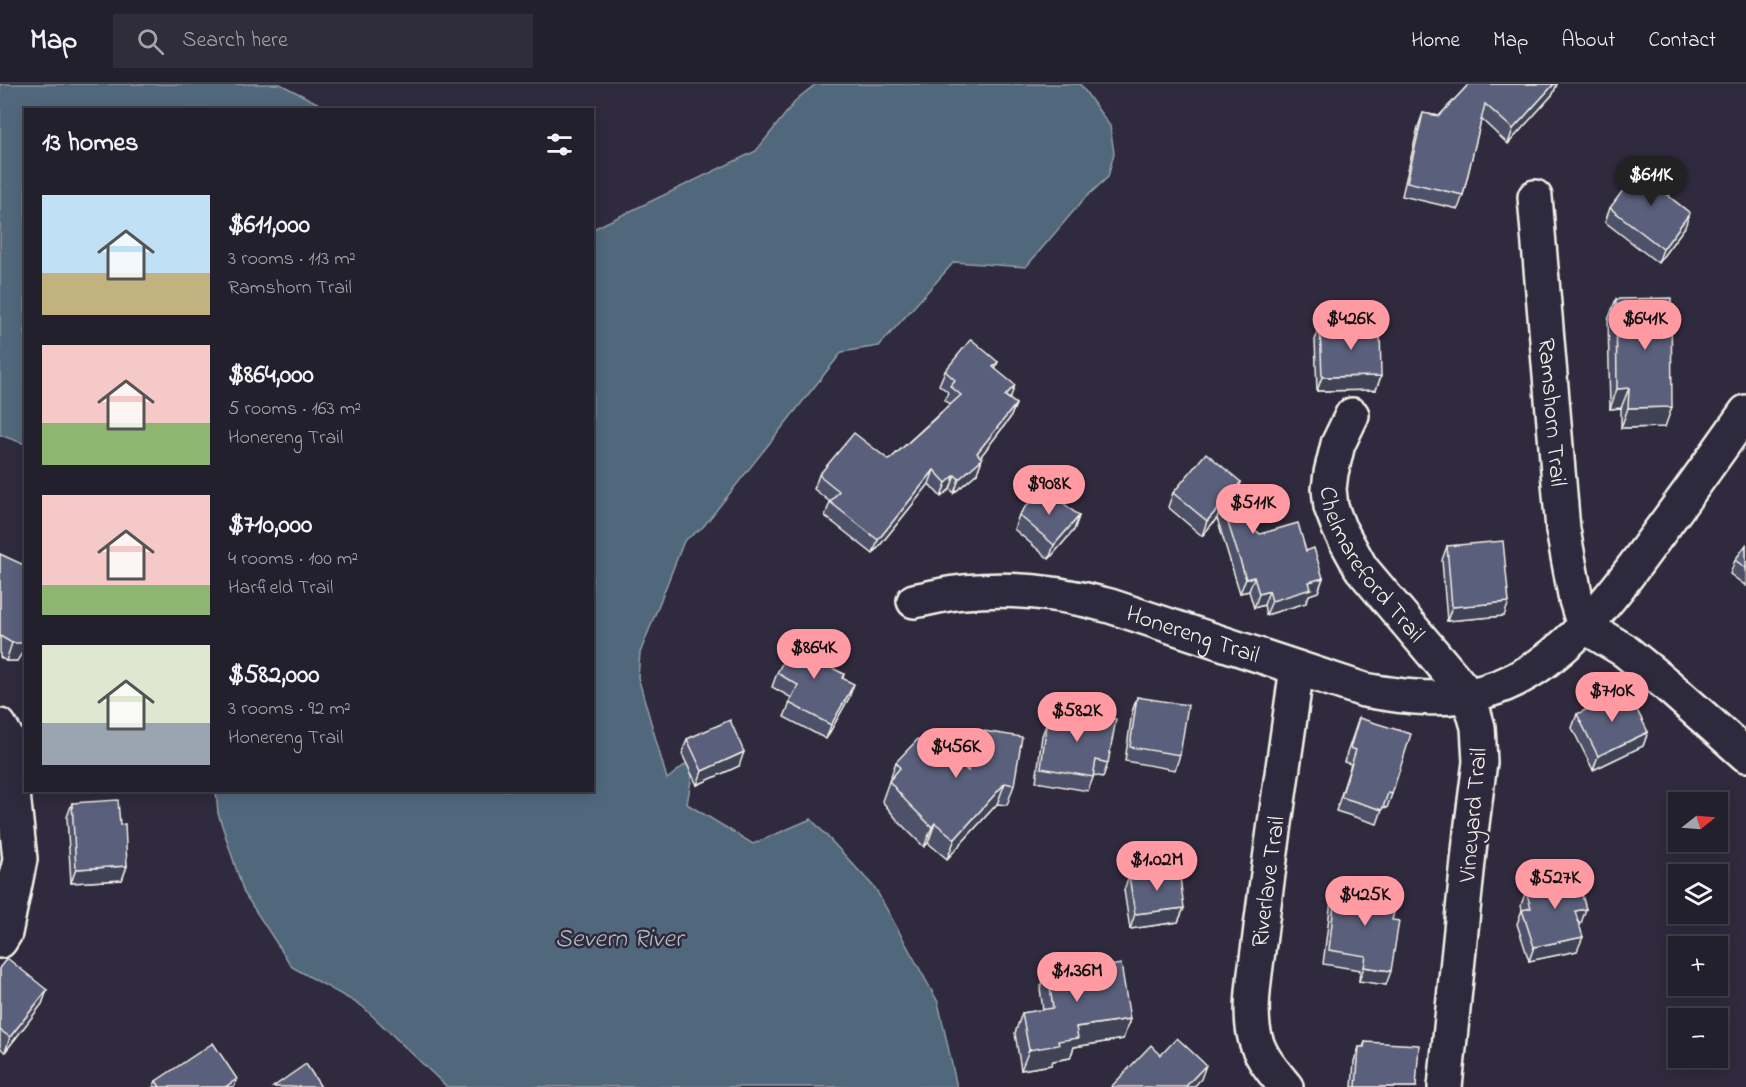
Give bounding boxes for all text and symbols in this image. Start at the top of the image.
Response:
search box [113,14,533,68]
text: Map [30,21,77,62]
icon: search [134,25,167,58]
text: Search here [182,25,288,57]
text: Home [1411,26,1460,56]
text: Map [1493,26,1528,56]
text: About [1561,26,1615,56]
text: Contact [1648,26,1716,56]
text: 13 homes [42,125,138,163]
icon: filters [543,128,576,161]
pin: $611K [1609,156,1693,207]
text: $611K [1629,161,1673,190]
text: $611,000 [228,207,310,245]
icon: home [90,219,162,291]
text: 3 rooms · 113 m² [228,245,356,274]
text: Ramshorn Trail [228,274,352,303]
pin: $426K [1309,300,1393,351]
pin: $641K [1603,300,1687,351]
text: $426K [1327,305,1375,334]
text: $641K [1622,305,1668,334]
street label: Ramshorn Trail [1527,337,1574,488]
text: $864,000 [228,357,314,395]
icon: home [90,369,162,441]
text: 5 rooms · 163 m² [228,395,361,424]
text: Honereng Trail [228,424,343,453]
pin: $908K [1007,465,1091,516]
text: $908K [1027,470,1071,499]
pin: $511K [1211,484,1295,535]
street label: Chelmareford Trail [1309,485,1432,651]
text: $511K [1230,489,1276,518]
text: $710,000 [228,507,312,545]
icon: home [90,519,162,591]
text: 4 rooms · 100 m² [228,545,358,574]
text: Harfield Trail [228,574,333,603]
street label: Honereng Trail [1121,598,1264,674]
pin: $864K [772,629,856,680]
text: $864K [791,634,837,663]
text: $582,000 [228,657,319,695]
icon: home [90,669,162,741]
pin: $710K [1570,672,1654,723]
text: $710K [1589,677,1635,706]
pin: $582K [1035,692,1119,743]
text: 3 rooms · 92 m² [228,695,351,724]
text: $582K [1052,697,1102,726]
text: Honereng Trail [228,724,343,753]
pin: $456K [914,728,998,779]
text: $456K [931,733,981,762]
street label: Vineyard Trail [1451,746,1499,885]
north arrow [1668,792,1728,852]
map controls [1668,792,1728,1068]
street label: Riverlave Trail [1244,814,1296,950]
pin: $1.02M [1108,841,1206,892]
text: $1.02M [1130,846,1184,875]
pin: $527K [1513,859,1597,910]
text: $527K [1529,864,1581,893]
button: layers [1668,864,1728,924]
pin: $425K [1323,876,1407,927]
text: $425K [1339,881,1391,910]
water label: Severn River [555,921,686,959]
button: + [1668,936,1728,996]
pin: $1.36M [1028,952,1126,1003]
text: $1.36M [1051,957,1103,986]
button: − [1668,1008,1728,1068]

